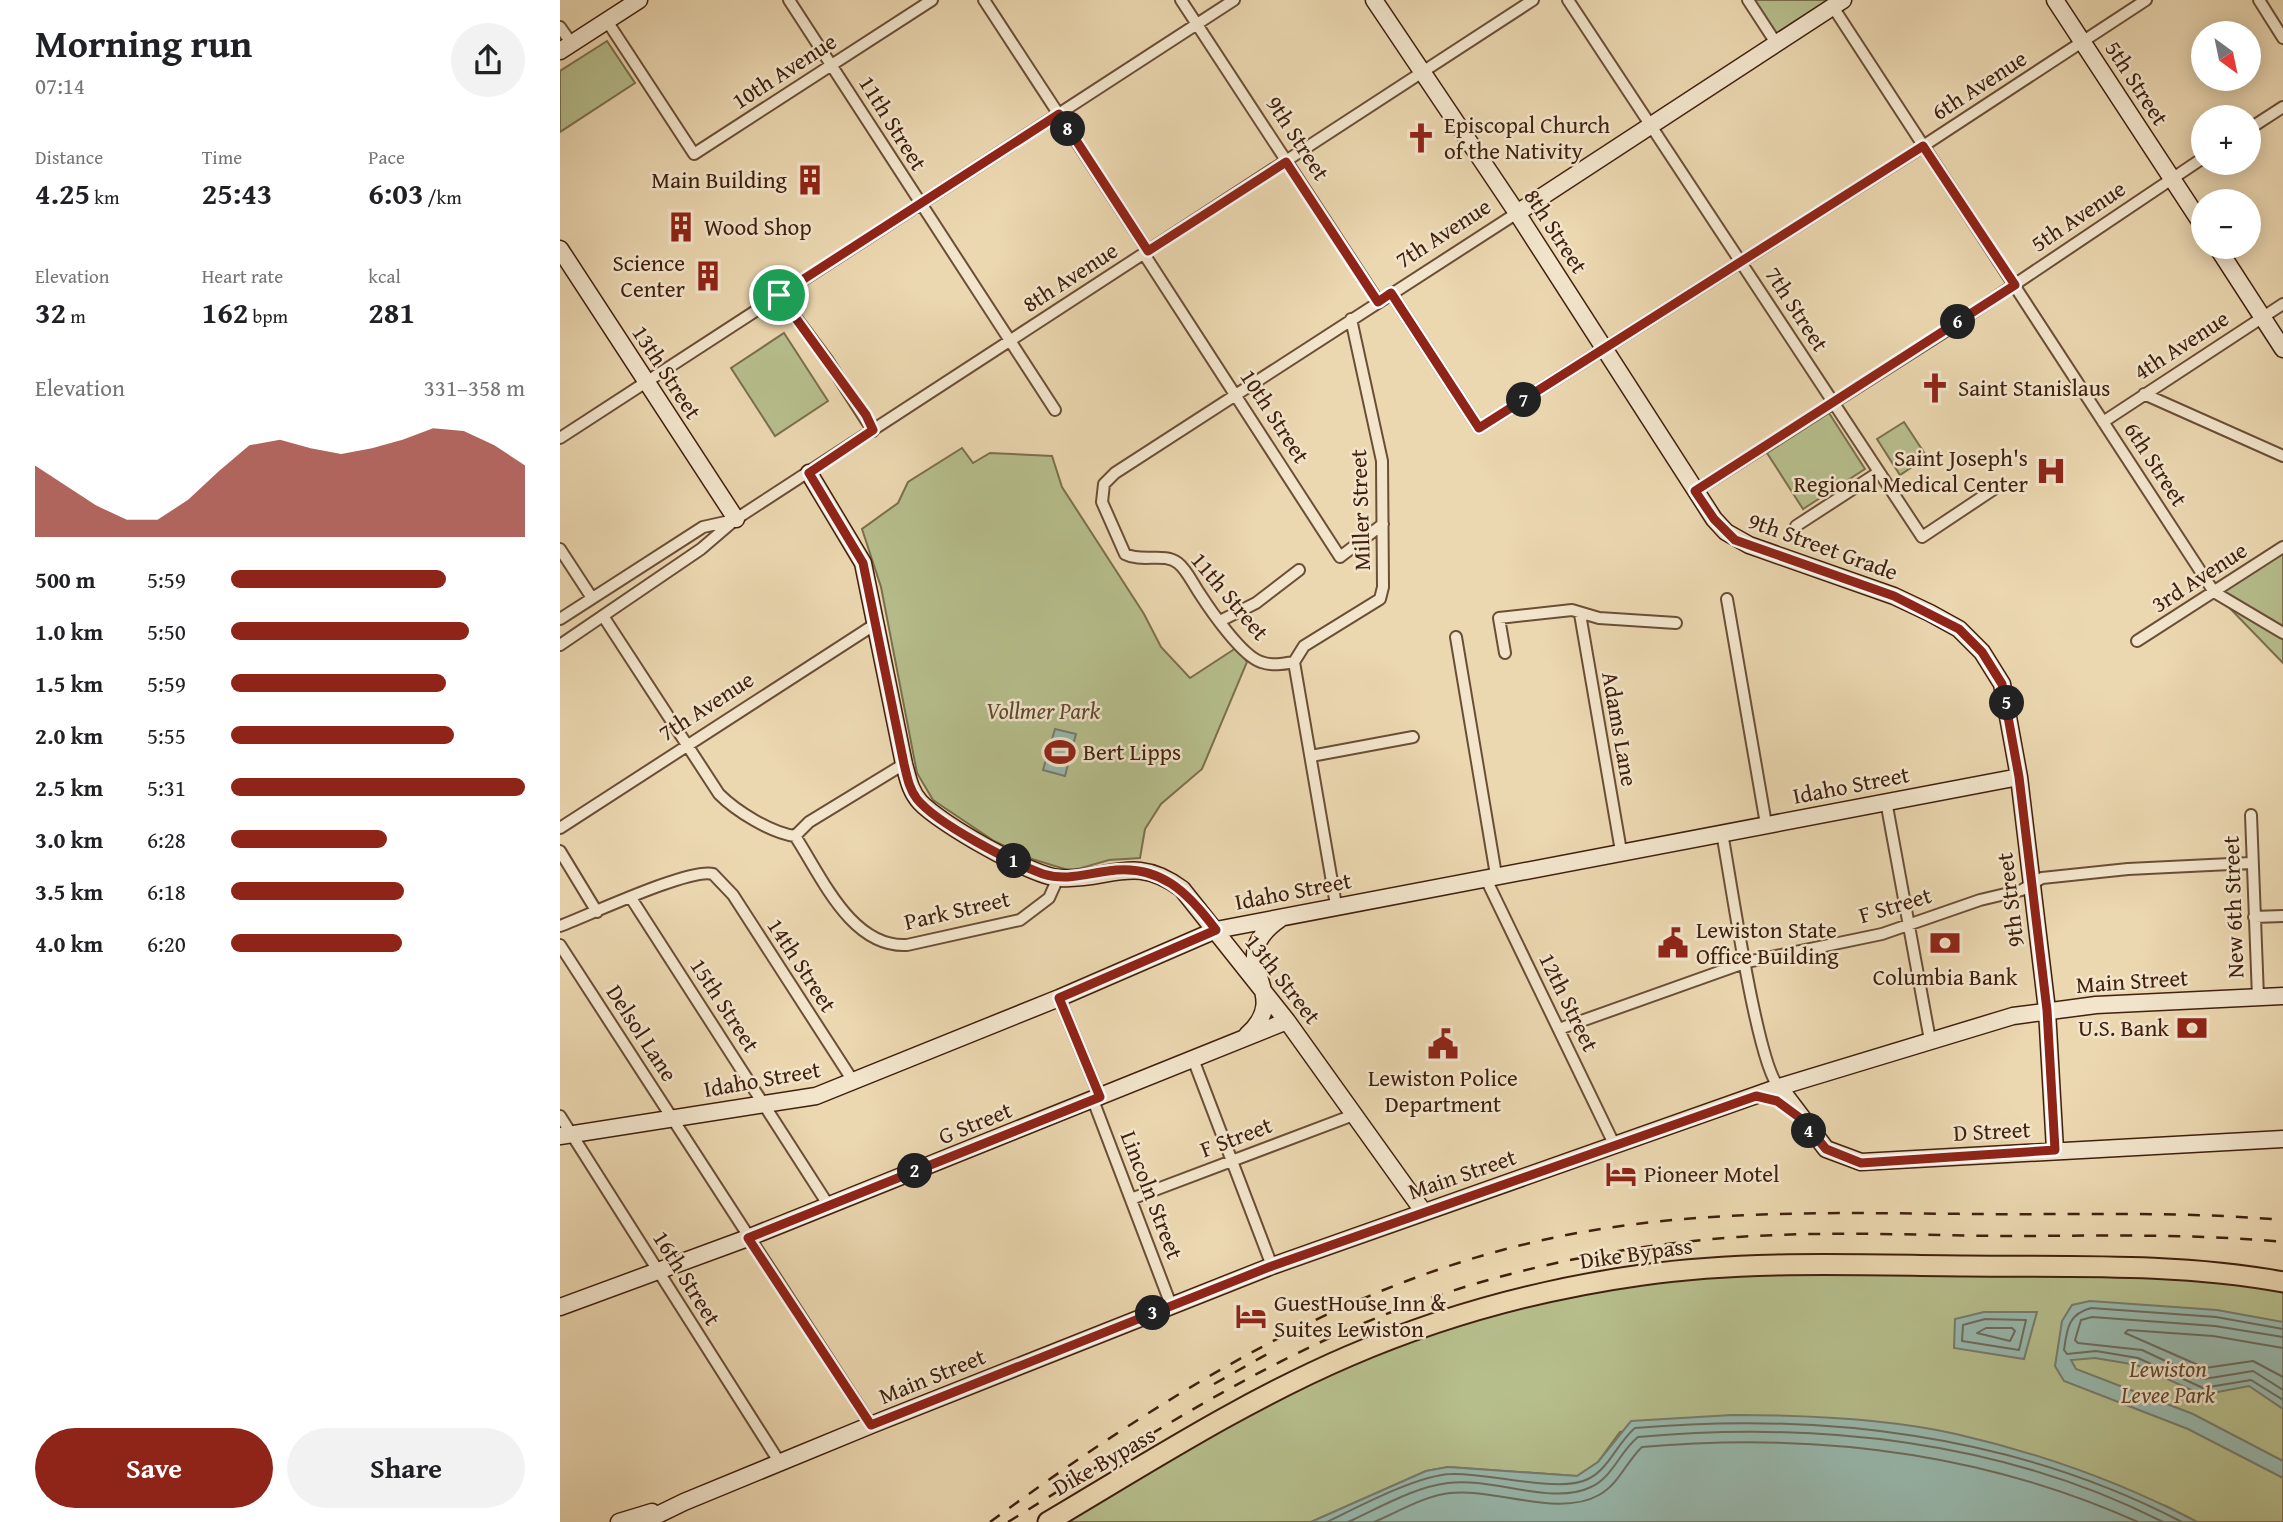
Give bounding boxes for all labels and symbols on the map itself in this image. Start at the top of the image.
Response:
north arrow [2191,21,2261,91]
street label: 10th Avenue [725,24,843,117]
street label: 5th Street [2098,34,2177,132]
street label: 6th Avenue [1925,41,2033,128]
street label: 11th Street [851,69,936,177]
street label: 9th Street [1259,89,1338,187]
place label: Episcopal Church of the Nativity [1444,108,1610,167]
pin: 8 [1050,111,1086,146]
church icon: Episcopal Church of the Nativity [1404,121,1438,155]
place label: Main Building [651,163,788,196]
building icon: Main Building [793,163,827,197]
street label: 5th Avenue [2024,172,2132,259]
street label: 8th Street [1517,182,1596,280]
street label: 7th Avenue [1389,189,1497,276]
building icon: Wood Shop [664,210,698,244]
place label: Wood Shop [704,210,812,243]
street label: 8th Avenue [1016,233,1124,320]
place label: Science Center [612,246,686,305]
building icon: Science Center [691,259,725,293]
street label: 7th Street [1758,260,1837,358]
pin [749,265,809,325]
street label: 4th Avenue [2127,301,2235,388]
pin: 6 [1940,304,1976,340]
street label: 13th Street [625,318,710,425]
street label: 10th Street [1233,362,1318,469]
church icon: Saint Stanislaus [1918,371,1952,405]
place label: Saint Stanislaus [1958,371,2110,404]
pin: 7 [1506,382,1542,418]
street label: 6th Street [2117,415,2196,513]
place label: Saint Joseph's Regional Medical Center [1793,441,2029,500]
street label: Miller Street [1341,449,1378,571]
hospital icon: Saint Joseph's Regional Medical Center [2034,454,2068,488]
street label: 9th Street Grade [1744,503,1903,588]
street label: 3rd Avenue [2144,533,2253,620]
street label: 11th Street [1184,544,1277,647]
street label: 7th Avenue [652,662,760,749]
street label: Adams Lane [1594,669,1647,789]
pin: 5 [1990,686,2024,720]
park label: Vollmer Park [986,694,1101,727]
sports icon: Bert Lipps [1043,735,1077,769]
place label: Bert Lipps [1083,735,1181,768]
street label: Idaho Street [1790,757,1912,812]
street label: New 6th Street [2214,835,2251,979]
pin: 1 [996,844,1032,878]
street label: 9th Street [1987,851,2032,949]
street label: Idaho Street [1232,863,1354,918]
street label: F Street [1854,878,1935,931]
street label: Park Street [901,881,1013,938]
street label: 14th Street [760,911,845,1018]
place label: Lewiston State Office Building [1696,913,1839,972]
public building icon: Lewiston State Office Building [1656,926,1690,960]
bank icon: Columbia Bank [1928,926,1962,960]
street label: 13th Street [1238,927,1329,1031]
street label: 12th Street [1531,947,1608,1057]
street label: 15th Street [683,951,768,1058]
place label: Columbia Bank [1873,960,2018,993]
street label: Main Street [2075,960,2189,1001]
street label: Delsol Lane [599,978,686,1088]
place label: U.S. Bank [2078,1011,2169,1044]
bank icon: U.S. Bank [2175,1011,2209,1045]
public building icon: Lewiston Police Department [1426,1027,1460,1061]
street label: Idaho Street [701,1052,823,1105]
place label: Lewiston Police Department [1368,1061,1518,1120]
street label: G Street [933,1093,1017,1152]
street label: F Street [1195,1108,1277,1165]
street label: D Street [1953,1112,2031,1149]
pin: 4 [1792,1114,1826,1148]
street label: Lincoln Street [1113,1126,1192,1264]
street label: Main Street [1403,1140,1520,1207]
pin: 2 [898,1154,932,1188]
hotel icon: Pioneer Motel [1604,1157,1638,1191]
place label: Pioneer Motel [1644,1157,1780,1190]
street label: 16th Street [645,1224,730,1332]
street label: Dike Bypass [1577,1228,1694,1277]
place label: GuestHouse Inn & Suites Lewiston [1274,1286,1446,1345]
pin: 3 [1136,1296,1170,1330]
hotel icon: GuestHouse Inn & Suites Lewiston [1234,1299,1268,1333]
street label: Main Street [874,1339,990,1412]
park label: Lewiston Levee Park [2120,1352,2216,1411]
street label: Dike Bypass [1046,1418,1161,1503]

